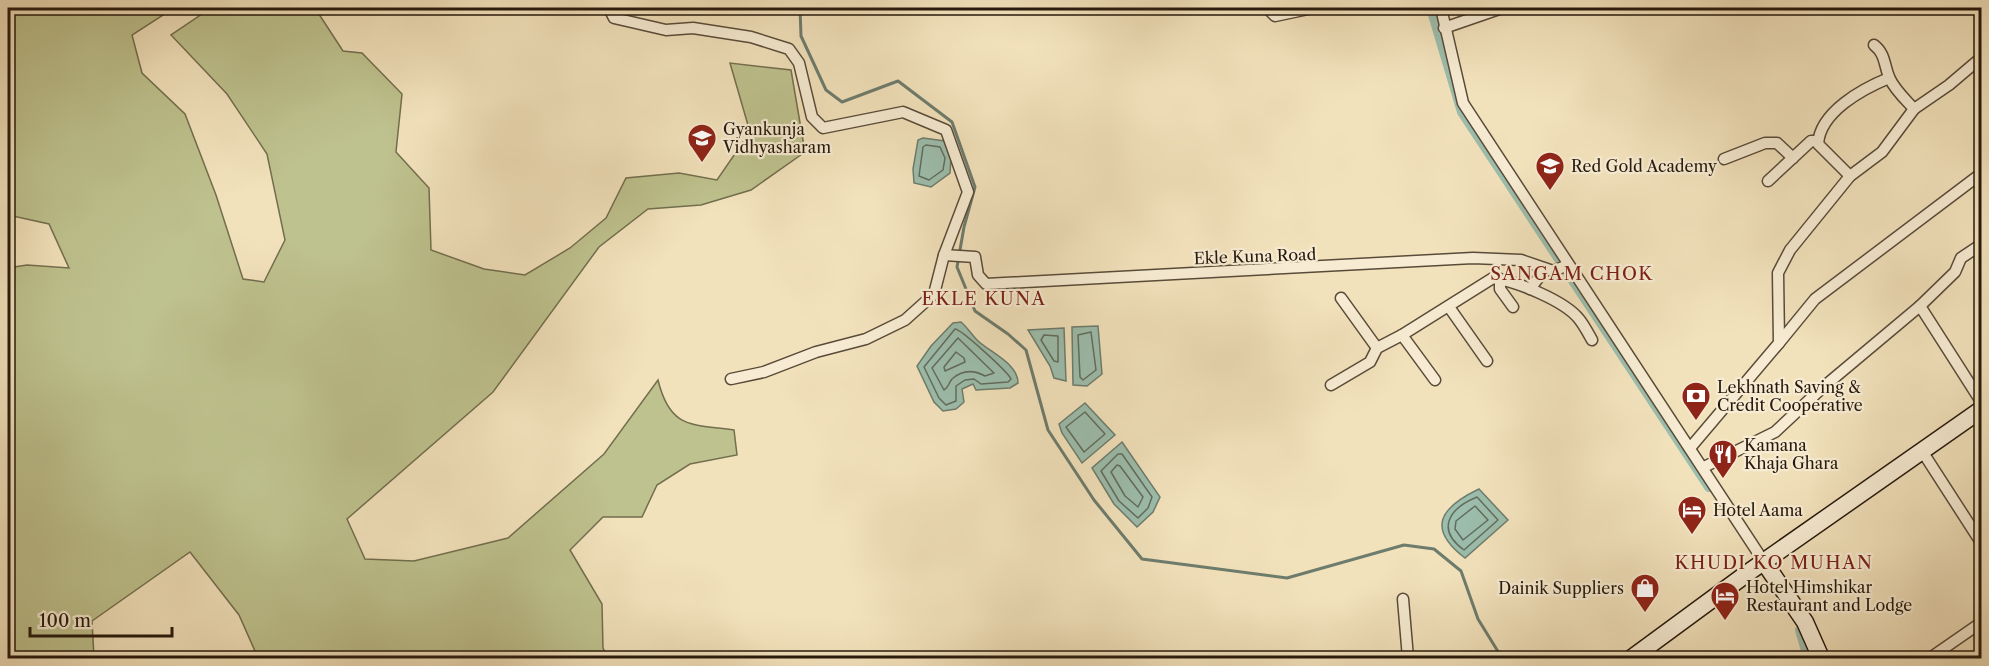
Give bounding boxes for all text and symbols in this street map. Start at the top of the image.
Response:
place label: Gyankunja Vidhyasharam [722,119,831,157]
school or university icon: Gyankunja Vidhyasharam [686,122,718,164]
school or university icon: Red Gold Academy [1534,150,1566,192]
place label: Red Gold Academy [1571,156,1718,176]
street label: Ekle Kuna Road [1193,244,1317,268]
district label: SANGAM CHOK [1490,263,1654,285]
district label: EKLE KUNA [922,288,1046,310]
place label: Lekhnath Saving & Credit Cooperative [1717,377,1863,415]
bank icon: Lekhnath Saving & Credit Cooperative [1680,380,1712,422]
place label: Kamana Khaja Ghara [1744,435,1839,473]
restaurant icon: Kamana Khaja Ghara [1707,438,1739,480]
hotel icon: Hotel Aama [1676,494,1708,536]
place label: Hotel Aama [1713,500,1803,520]
district label: KHUDI KO MUHAN [1675,552,1873,574]
shop icon: Dainik Suppliers [1629,572,1661,614]
place label: Hotel Himshikar Restaurant and Lodge [1746,577,1912,615]
place label: Dainik Suppliers [1498,578,1624,598]
hotel icon: Hotel Himshikar Restaurant and Lodge [1709,580,1741,622]
scale bar [30,600,172,638]
text: 100 m [39,610,91,632]

